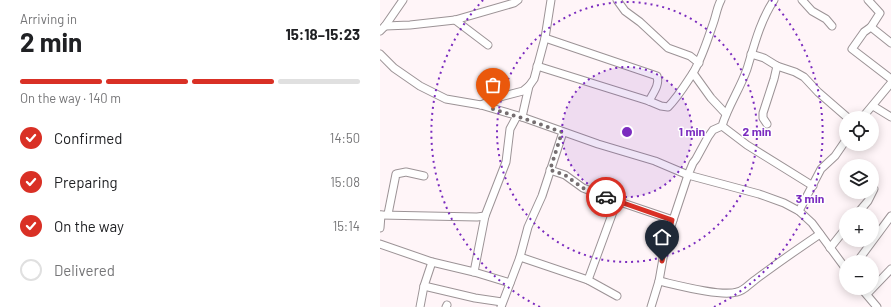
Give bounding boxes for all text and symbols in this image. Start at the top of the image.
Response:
text: Arriving in [20,11,77,27]
text: 15:18–15:23 [285,25,360,43]
text: 2 min [20,26,82,57]
pin [476,68,510,109]
icon: bag [482,74,504,96]
text: On the way · 140 m [20,90,121,106]
map controls [839,111,879,295]
button: locate [839,111,879,151]
text: 1 min [679,124,705,138]
text: 2 min [743,124,771,138]
centre of rings [620,125,634,139]
icon: check [20,127,42,149]
text: Confirmed [54,129,122,147]
text: 14:50 [330,130,360,146]
button: layers [839,159,879,199]
icon: check [20,171,42,193]
text: Preparing [54,173,118,191]
text: 15:08 [330,174,360,190]
courier [586,177,626,217]
icon: car [595,186,617,208]
text: 3 min [796,191,824,205]
button: + [839,207,879,247]
icon: check [20,215,42,237]
text: On the way [54,217,124,235]
text: 15:14 [333,218,360,234]
pin [645,220,679,261]
icon: home [651,226,673,248]
button: − [839,255,879,295]
text: Delivered [54,261,115,279]

